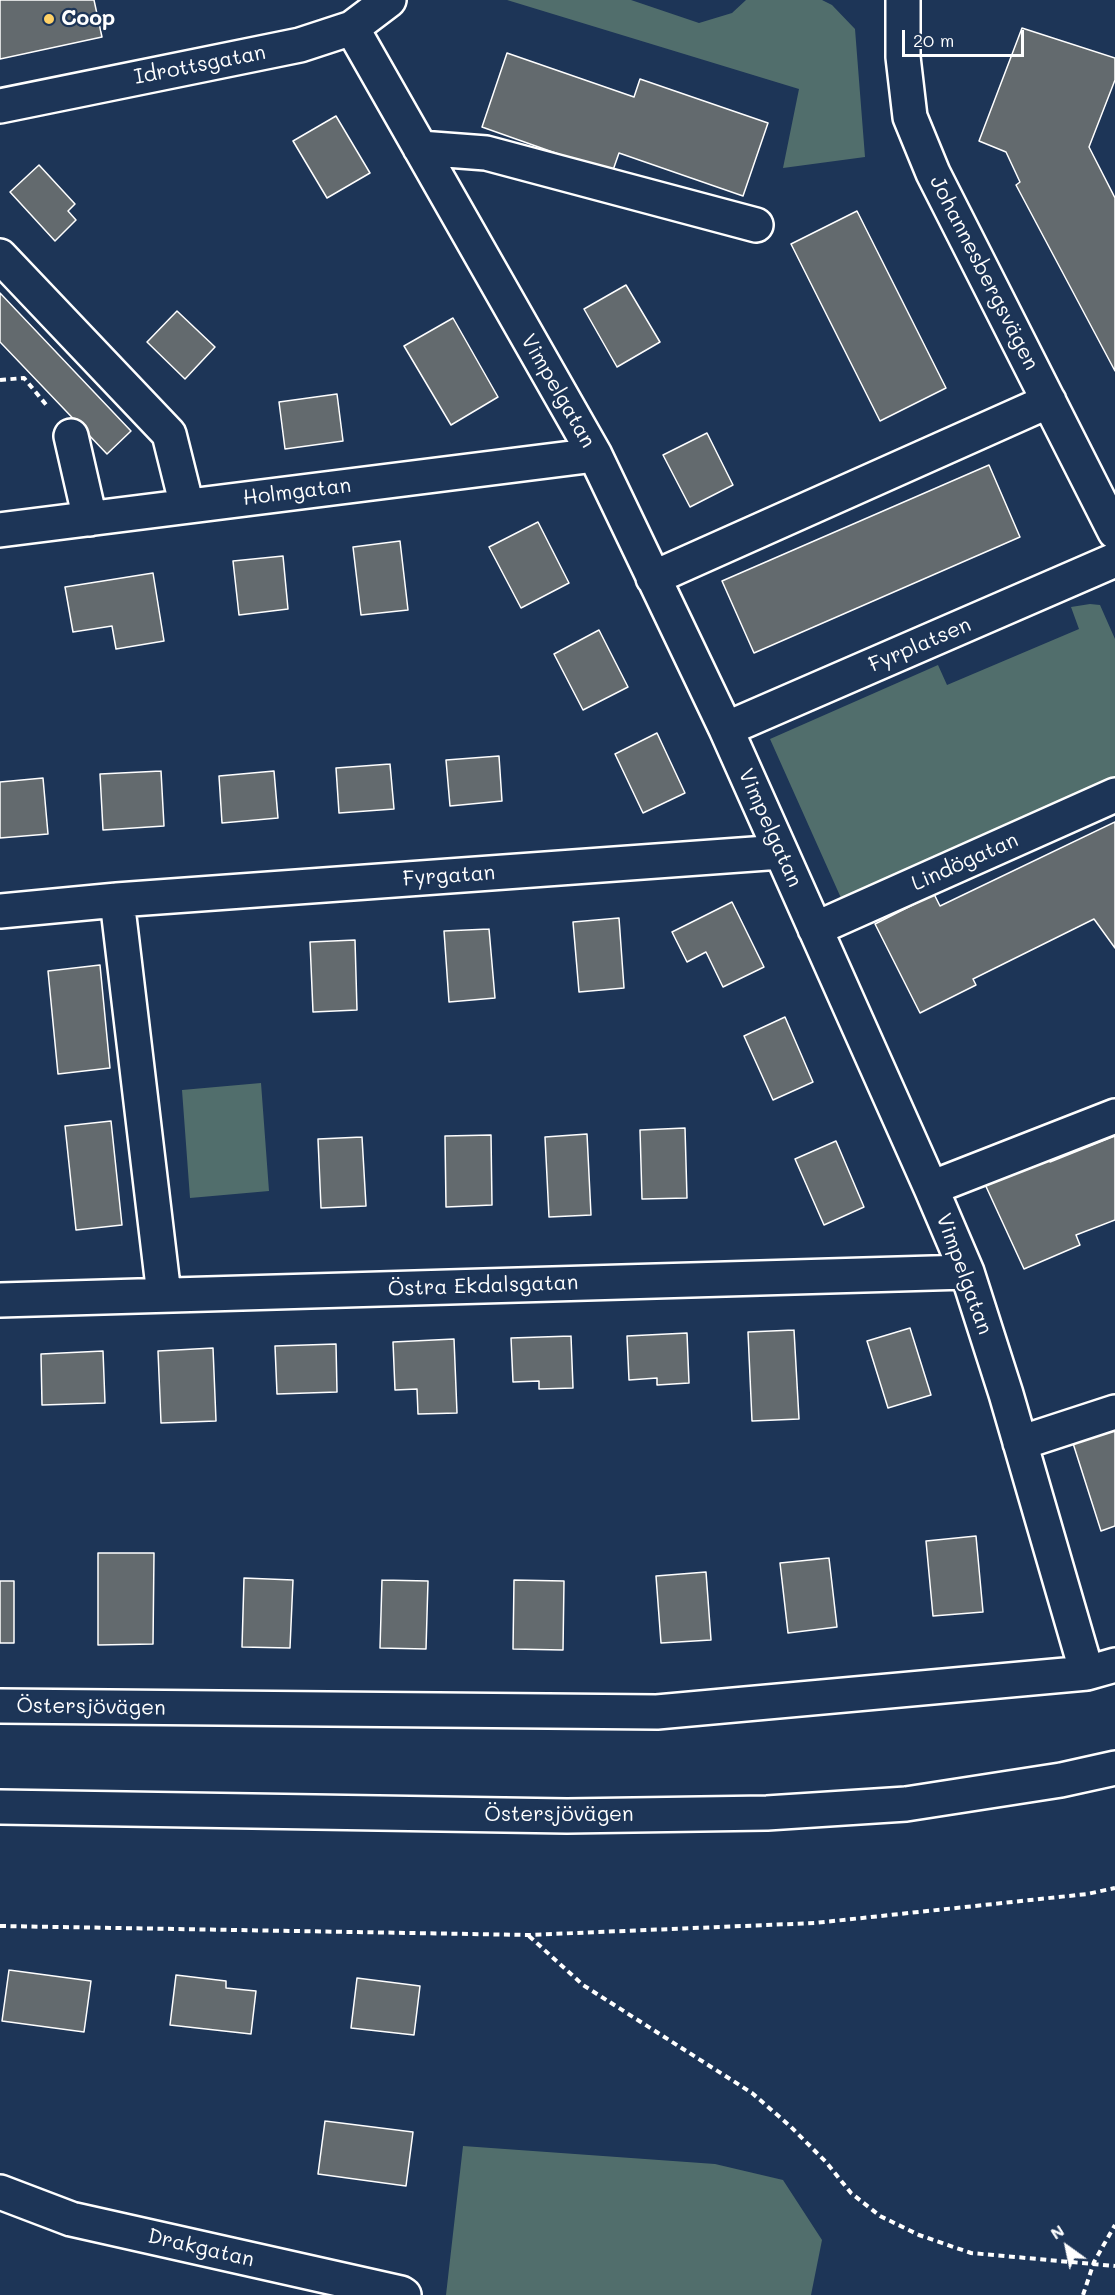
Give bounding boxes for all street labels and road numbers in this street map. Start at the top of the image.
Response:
street label: Idrottsgatan [132,40,268,90]
street label: Johannesbergsvägen [924,172,1044,374]
street label: Vimpelgatan [515,330,601,452]
street label: Holmgatan [242,473,352,511]
street label: Fyrplatsen [865,612,975,678]
street label: Vimpelgatan [733,765,807,891]
street label: Lindögatan [908,827,1022,897]
street label: Fyrgatan [402,860,496,892]
street label: Vimpelgatan [930,1210,998,1338]
street label: Östra Ekdalsgatan [387,1270,579,1302]
street label: Östersjövägen [16,1693,166,1721]
street label: Östersjövägen [484,1802,634,1828]
street label: Drakgatan [145,2224,257,2272]

